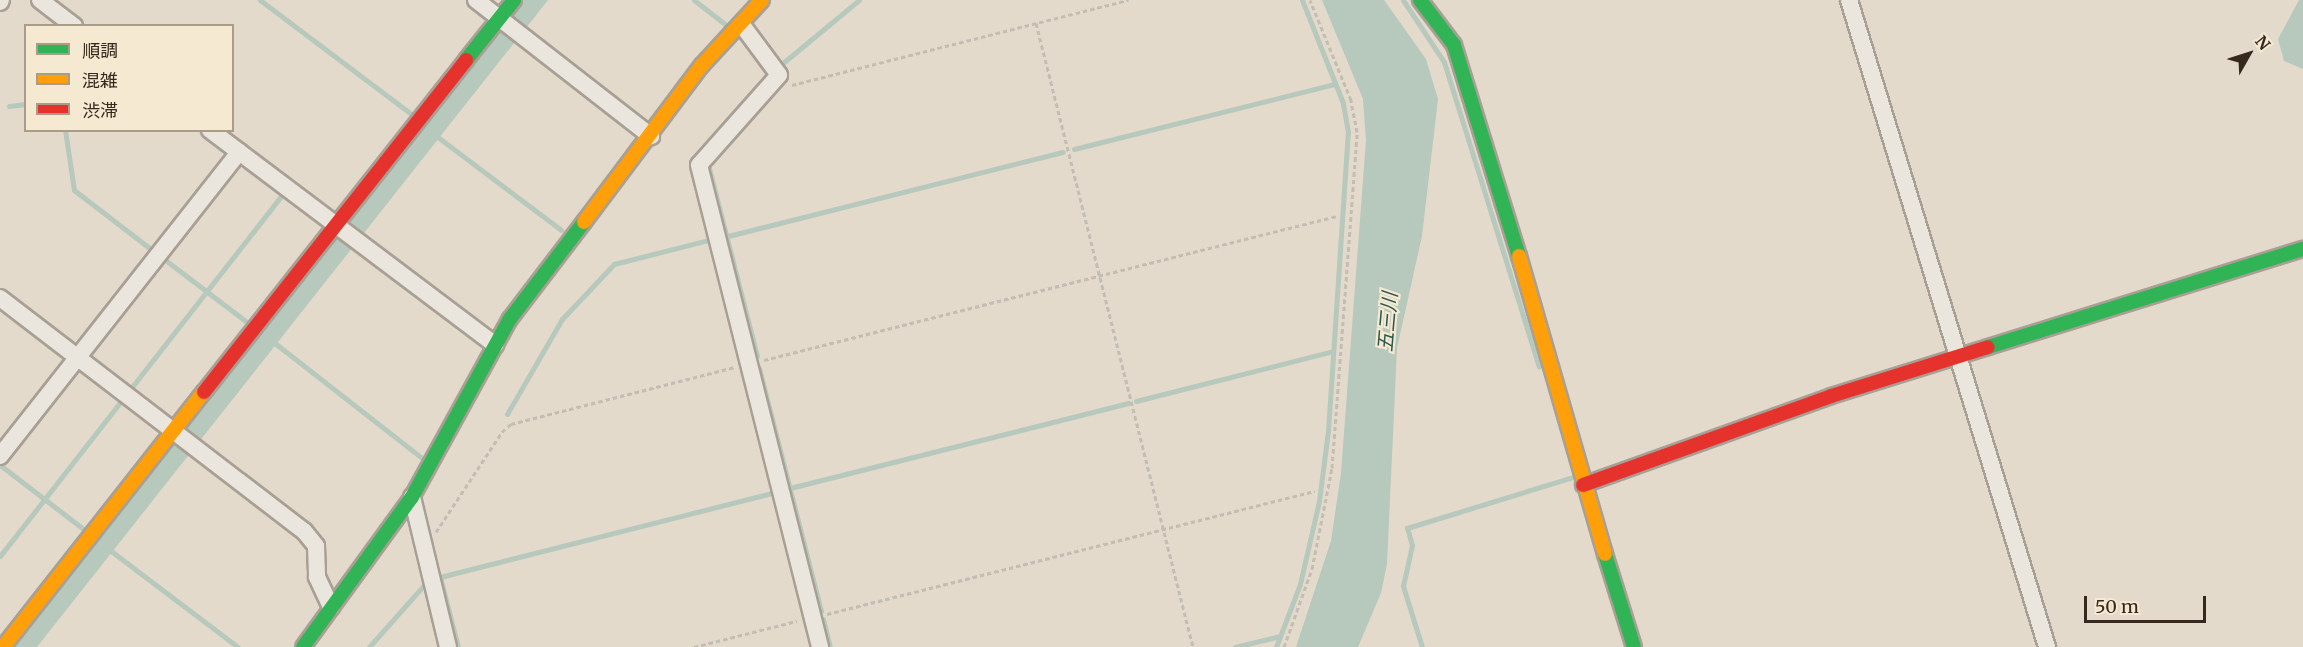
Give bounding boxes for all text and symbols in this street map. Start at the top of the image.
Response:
legend [24,24,234,132]
north arrow [2219,24,2279,84]
text: N [2251,31,2275,54]
text: 順調 [82,39,118,62]
text: 混雑 [82,69,118,92]
text: 渋滞 [82,99,118,122]
water label: 五三川 [1372,291,1402,353]
scale bar [2087,584,2208,622]
text: 50 m [2095,595,2139,618]

